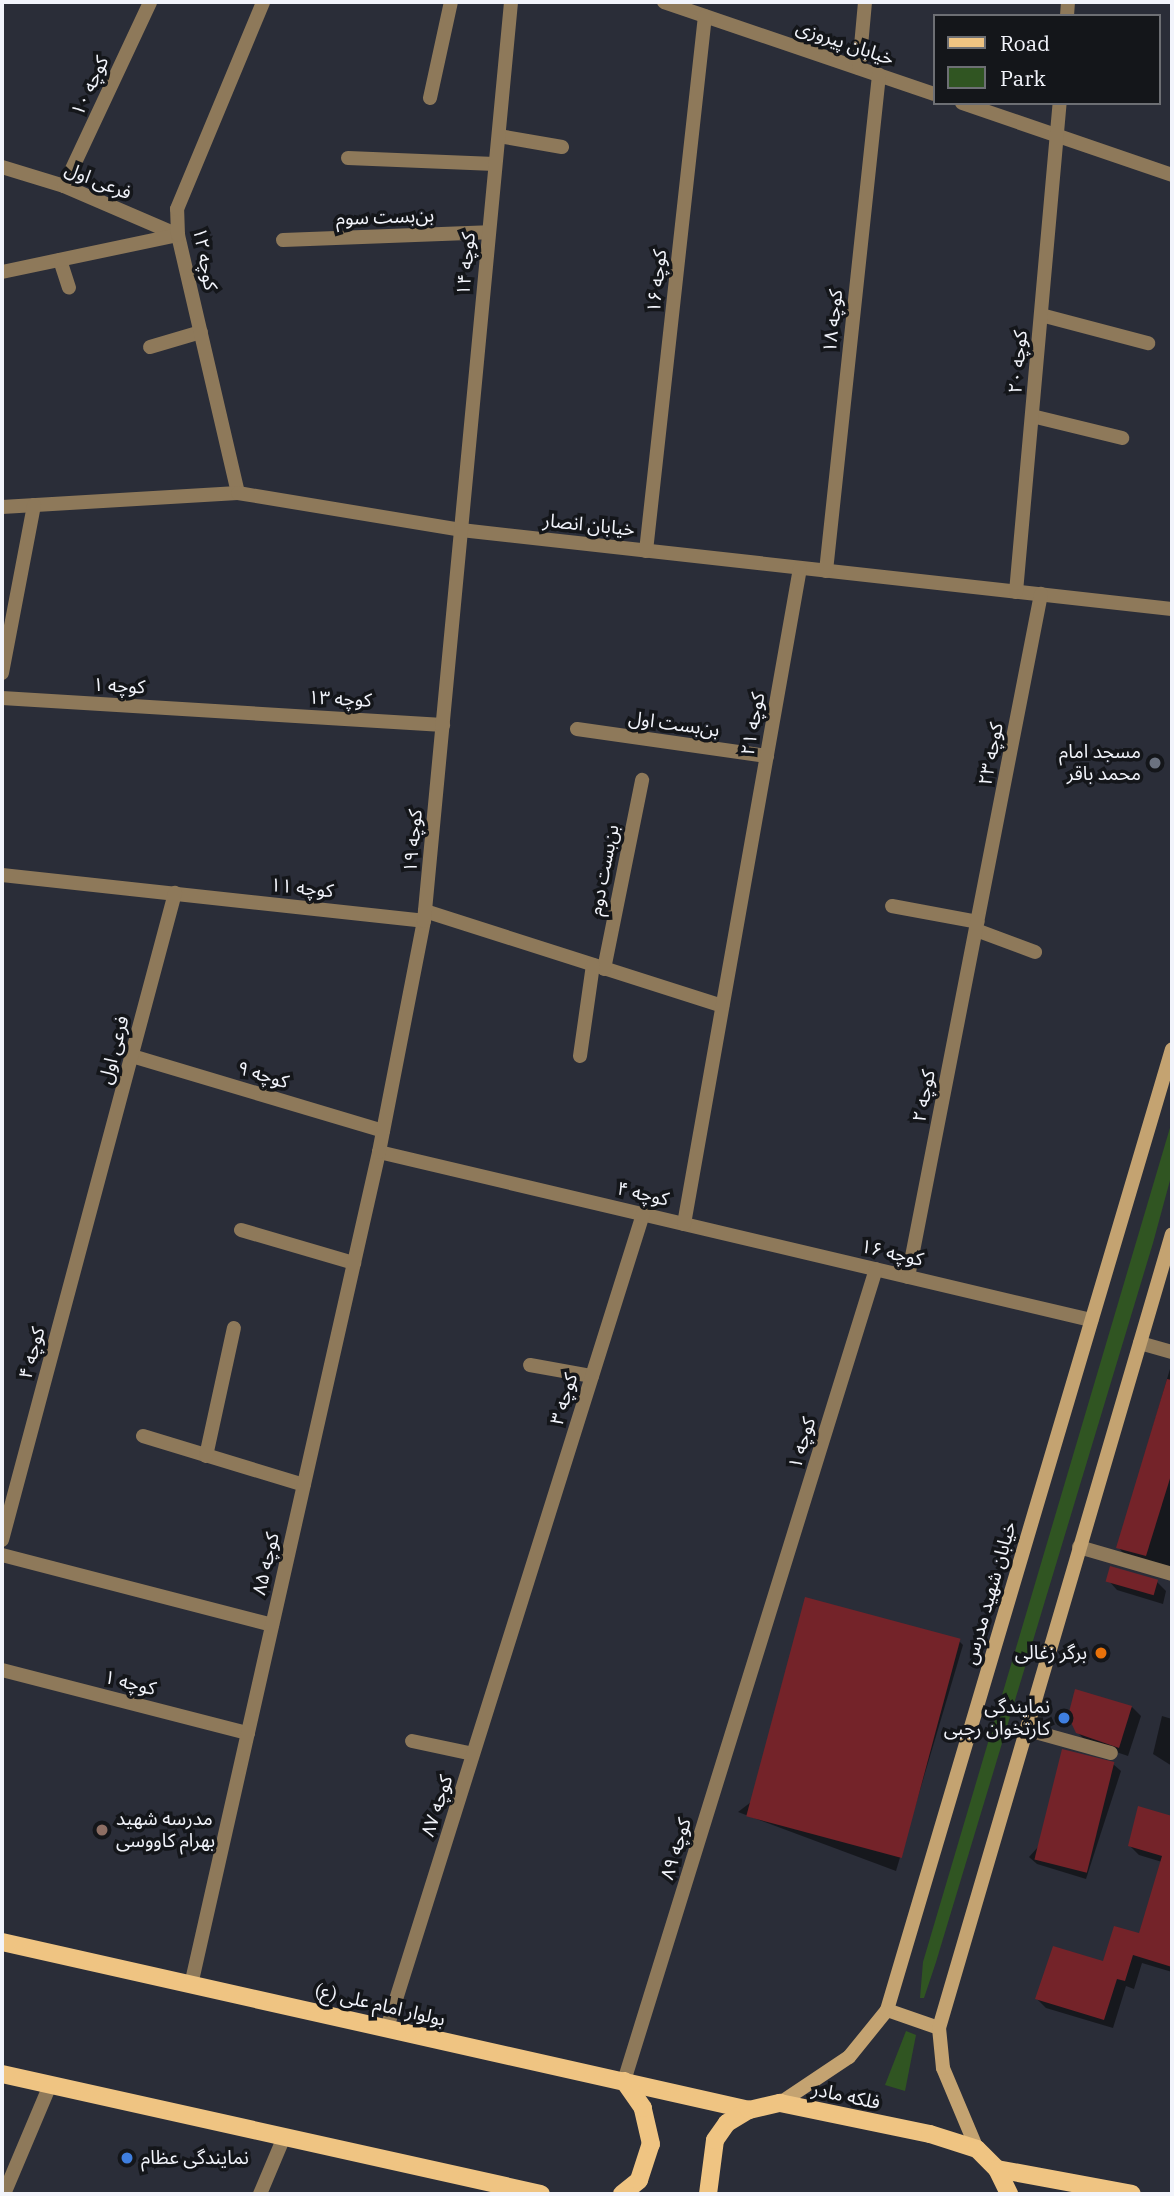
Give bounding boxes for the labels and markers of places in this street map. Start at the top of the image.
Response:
place label: مسجد امام محمد باقر [1059,741,1141,785]
marker: مسجد امام محمد باقر [1147,755,1163,771]
place label: برگر زغالی [1015,1642,1087,1664]
marker: برگر زغالی [1093,1645,1109,1661]
place label: نمایندگی کارتخوان رجبی [944,1696,1050,1740]
marker: نمایندگی کارتخوان رجبی [1056,1710,1072,1726]
place label: مدرسه شهید بهرام کاووسی [116,1808,215,1852]
marker: مدرسه شهید بهرام کاووسی [94,1822,110,1838]
place label: نمایندگی عظام [141,2147,249,2169]
marker: نمایندگی عظام [119,2150,135,2166]

